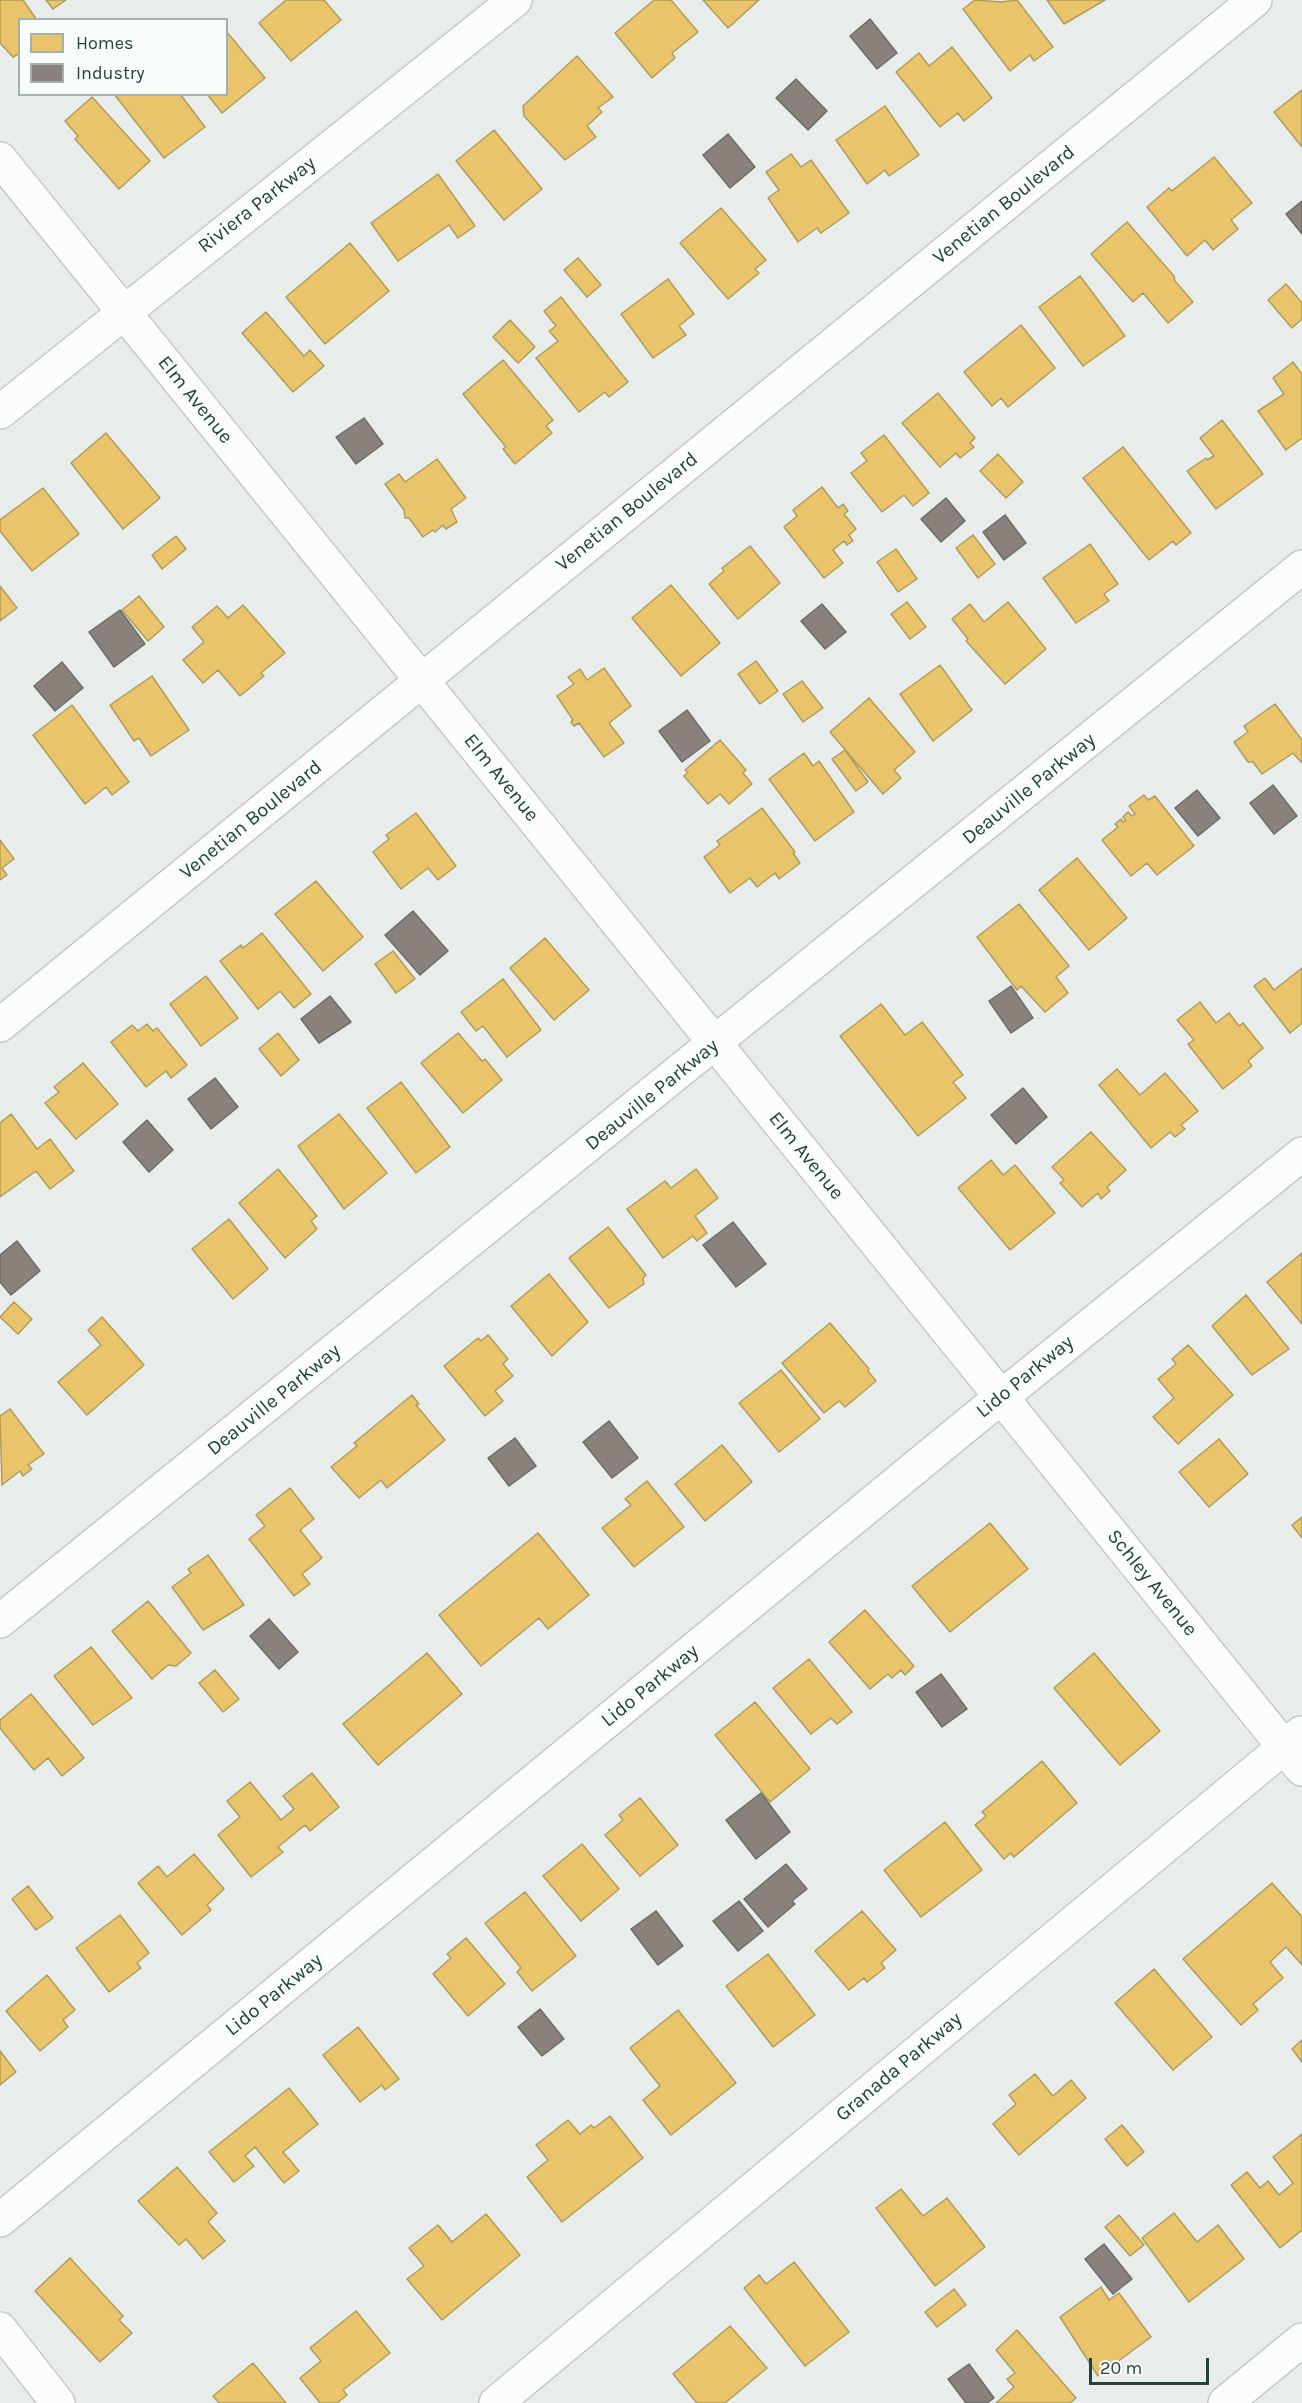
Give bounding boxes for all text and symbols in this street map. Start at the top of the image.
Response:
legend [18,18,228,96]
text: Homes [76,32,133,54]
text: Industry [76,62,145,84]
street label: Venetian Boulevard [928,140,1080,270]
street label: Riviera Parkway [193,152,321,258]
street label: Elm Avenue [152,351,238,449]
street label: Venetian Boulevard [551,447,703,577]
street label: Deauville Parkway [958,728,1100,850]
street label: Elm Avenue [458,729,544,827]
street label: Venetian Boulevard [175,755,327,885]
street label: Deauville Parkway [581,1034,723,1156]
street label: Elm Avenue [763,1107,849,1205]
street label: Lido Parkway [972,1330,1078,1424]
street label: Deauville Parkway [203,1339,345,1461]
street label: Schley Avenue [1102,1525,1202,1641]
street label: Lido Parkway [597,1639,703,1733]
street label: Lido Parkway [221,1948,327,2042]
street label: Granada Parkway [831,2007,967,2127]
scale bar [1092,2346,1212,2384]
text: 20 m [1100,2357,1142,2379]

